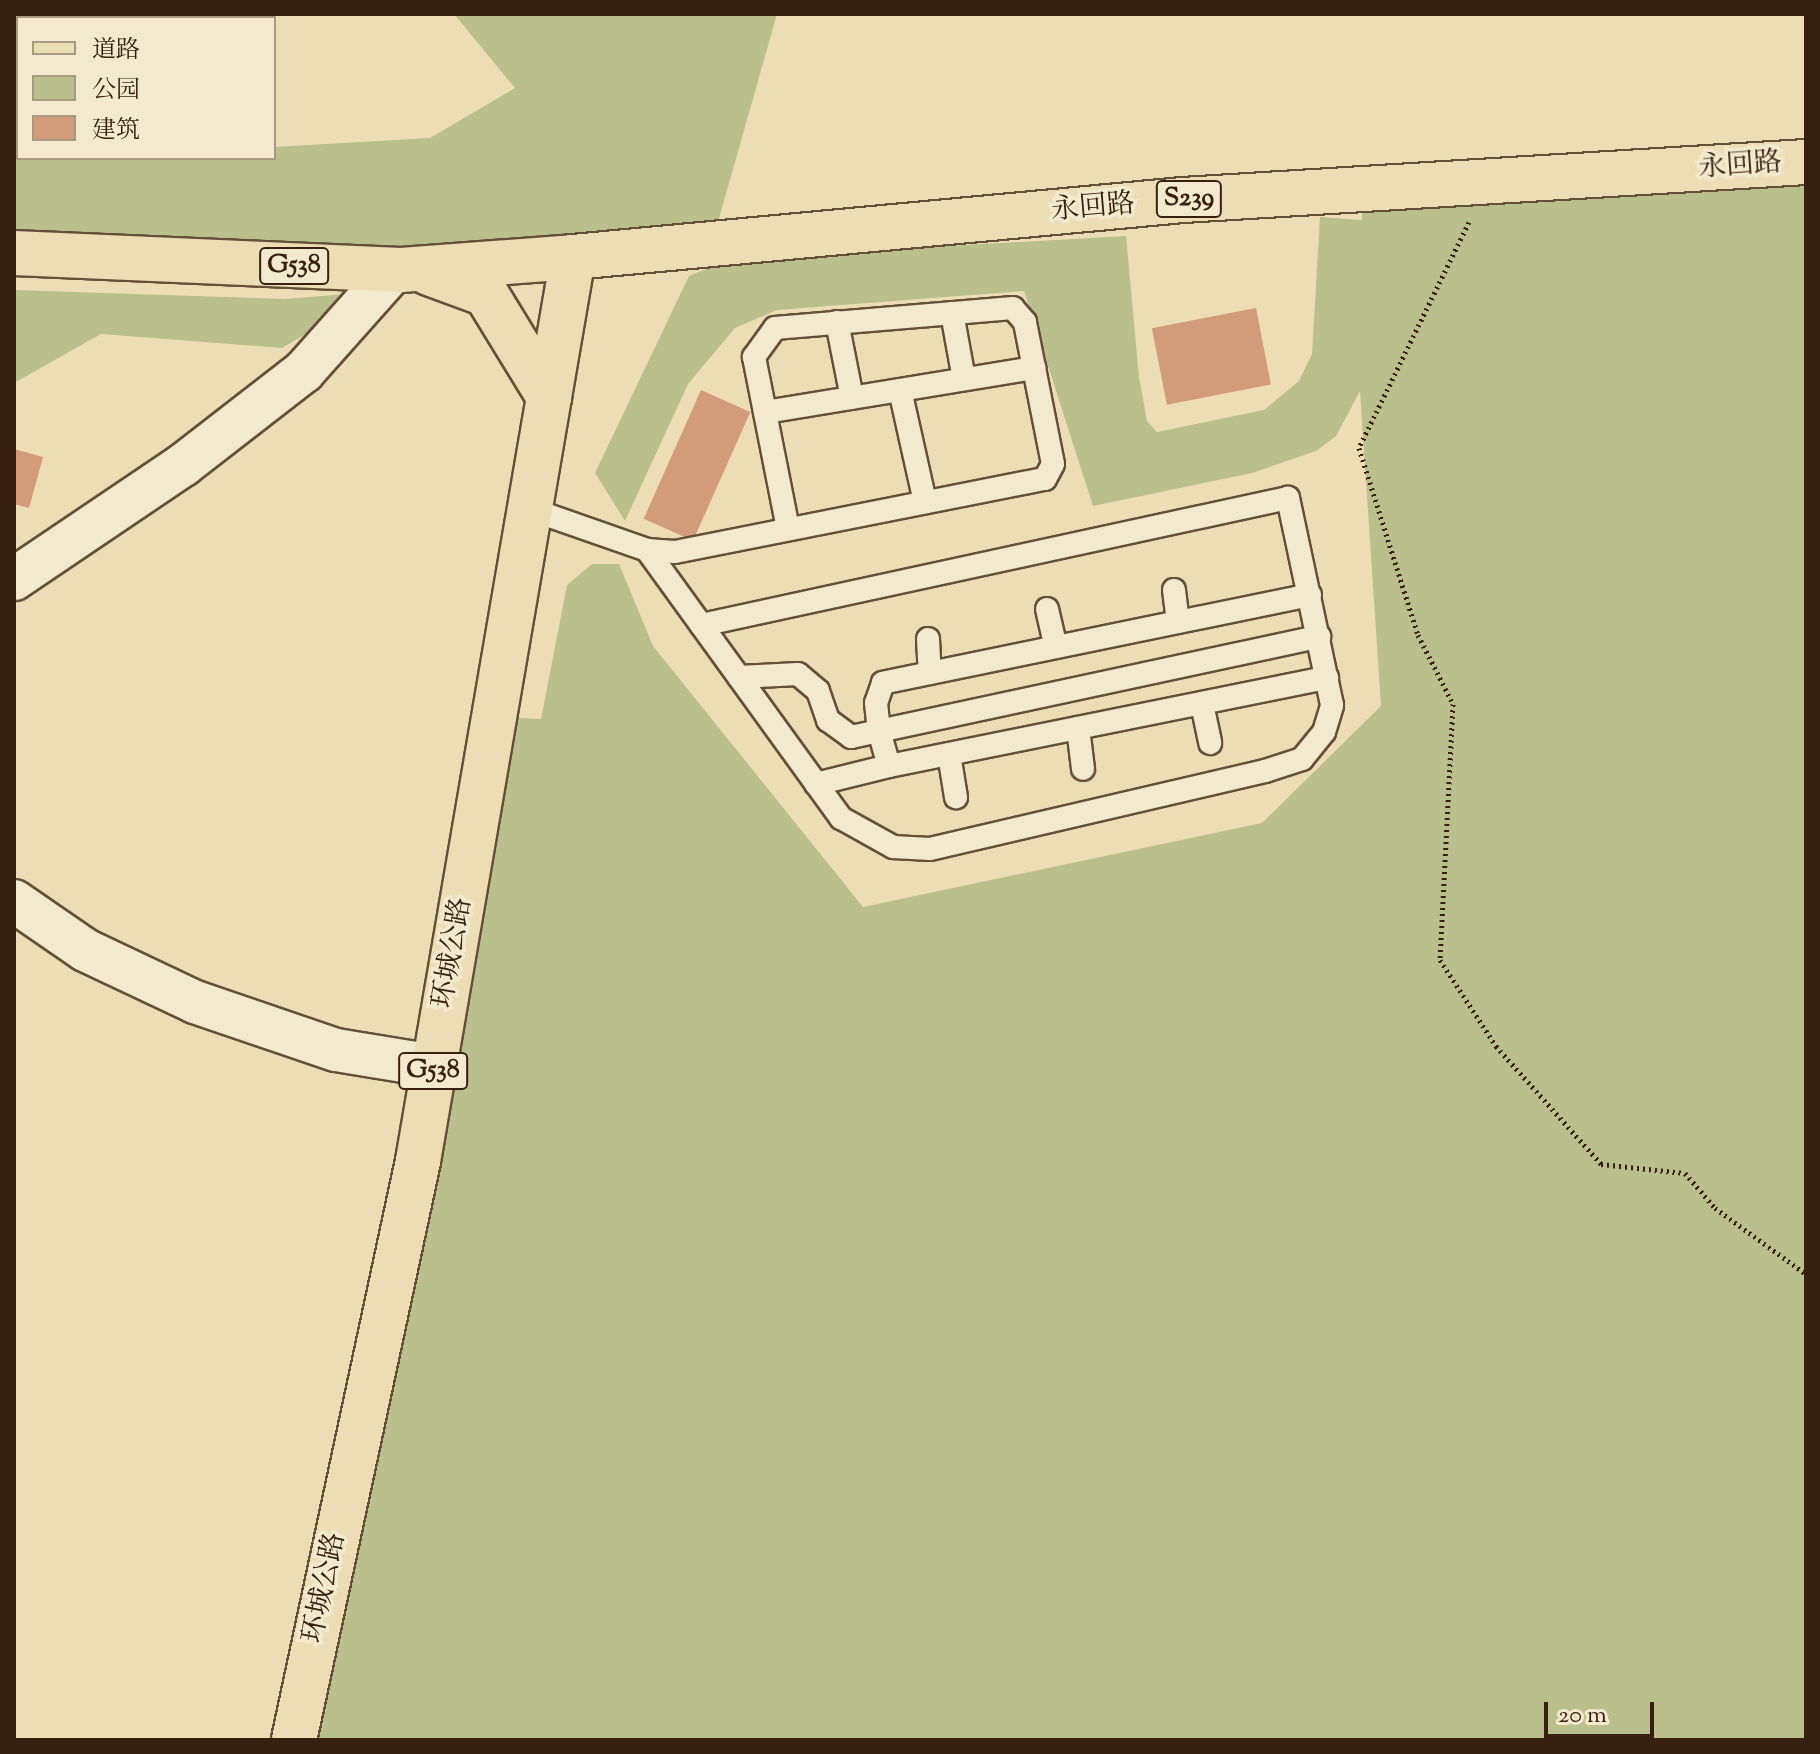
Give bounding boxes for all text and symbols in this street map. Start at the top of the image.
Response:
legend [16,16,276,160]
text: 道路 [92,34,140,68]
text: 公园 [92,74,140,108]
text: 建筑 [92,114,140,148]
street label: 永回路 [1697,146,1783,186]
road number: S239 [1155,177,1223,221]
street label: 永回路 [1050,188,1136,228]
road number: G538 [258,244,330,288]
street label: 环城公路 [427,895,479,1011]
road number: G538 [397,1049,469,1093]
street label: 环城公路 [297,1530,353,1646]
scale bar [1548,1686,1658,1736]
text: 20 m [1558,1699,1607,1733]

